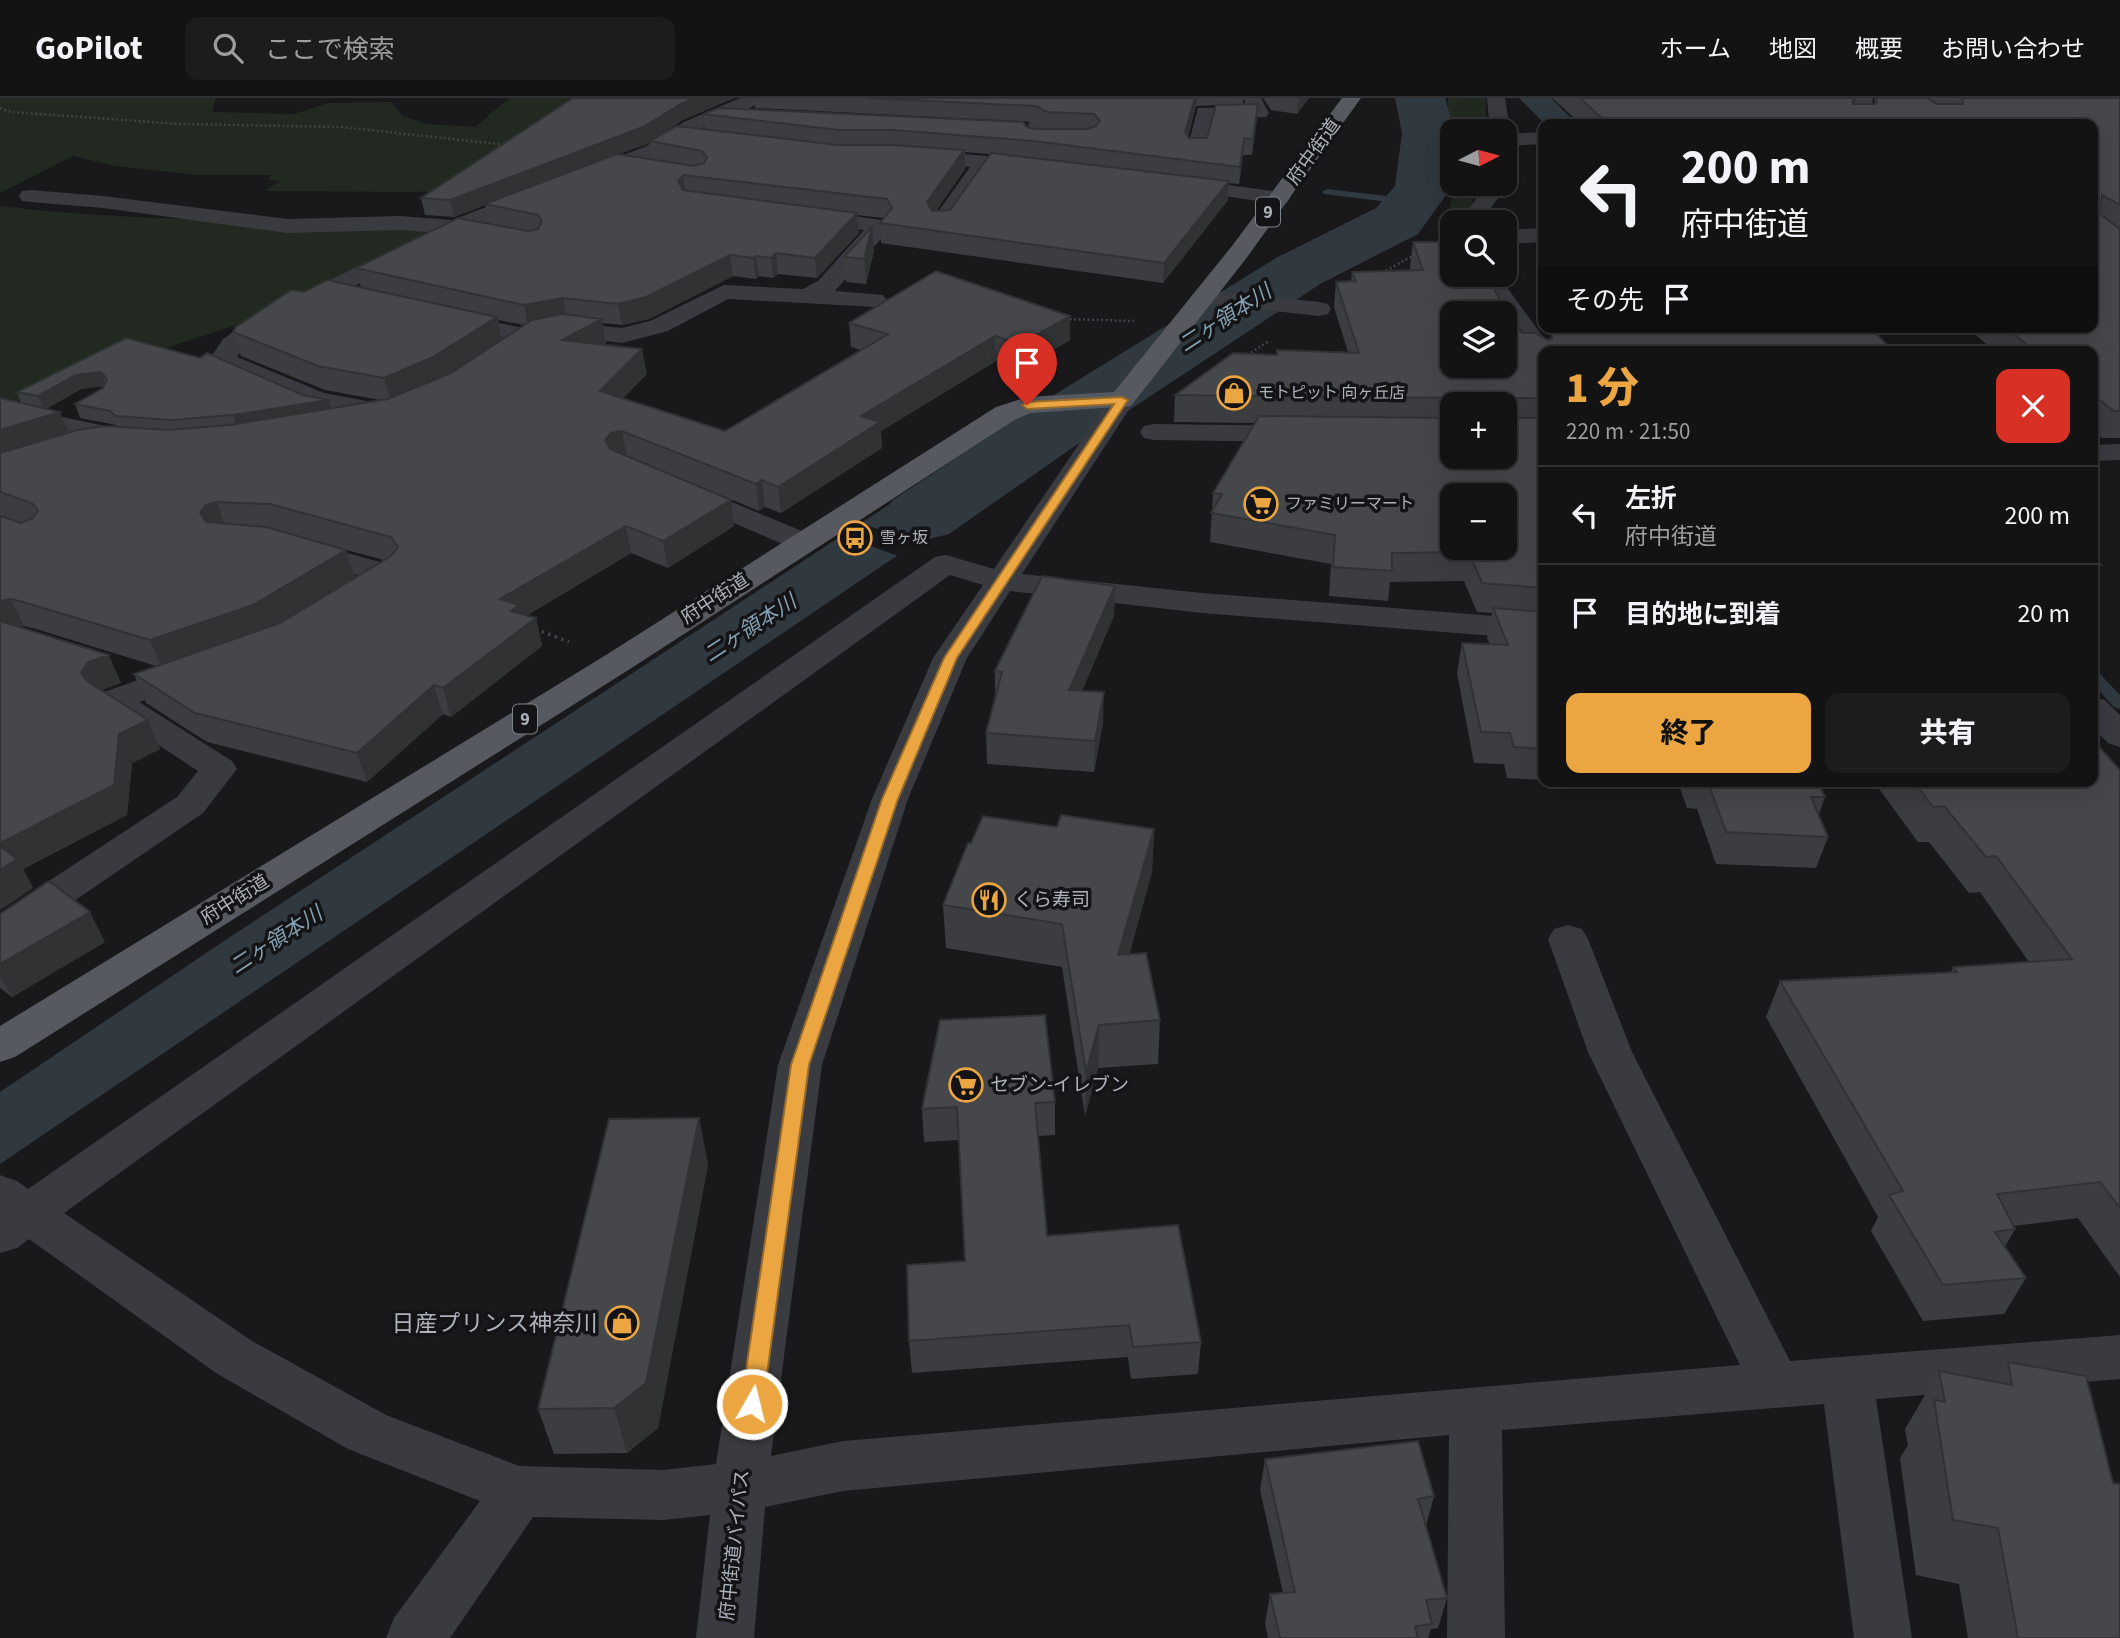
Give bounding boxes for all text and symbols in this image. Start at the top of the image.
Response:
search box [185,17,675,80]
text: GoPilot [35,25,143,72]
icon: search [209,29,247,67]
text: ここで検索 [265,31,395,68]
text: ホーム [1660,32,1731,67]
text: 地図 [1769,32,1817,67]
text: 概要 [1855,32,1903,67]
text: お問い合わせ [1941,32,2085,67]
street label: 府中街道 [1281,113,1347,191]
north arrow [1440,119,1517,196]
map controls [1440,119,1517,560]
text: 200 m [1681,133,1810,203]
icon: left [1566,147,1657,238]
road number: 9 [1256,198,1280,226]
text: 府中街道 [1681,202,1809,248]
button: search [1440,210,1517,287]
water label: 二ヶ領本川 [1173,276,1279,359]
icon: arrive [1658,280,1696,318]
text: その先 [1566,282,1644,319]
button: layers [1440,301,1517,378]
pin [997,333,1057,405]
icon: arrive [1008,344,1046,382]
text: 1 分 [1566,359,1639,419]
button: close [1996,369,2070,443]
shop icon: モトピット 向ヶ丘店 [1215,374,1253,412]
place label: モトピット 向ヶ丘店 [1258,382,1405,404]
button: + [1440,392,1517,469]
text: 220 m · 21:50 [1566,415,1690,448]
text: 左折 [1625,480,1677,517]
button: − [1440,483,1517,560]
supermarket icon: ファミリーマート [1242,485,1280,523]
place label: ファミリーマート [1286,493,1414,515]
icon: left [1566,496,1604,534]
text: 200 m [2004,497,2070,534]
bus stop icon: 雪ヶ坂 [836,519,874,557]
text: 府中街道 [1625,520,1717,553]
place label: 雪ヶ坂 [880,527,928,549]
street label: 府中街道 [676,567,754,631]
water label: 二ヶ領本川 [698,586,804,669]
icon: arrive [1566,594,1604,632]
text: 20 m [2017,595,2070,632]
text: 目的地に到着 [1625,596,1781,633]
button: 終了 [1566,693,1811,773]
button: 共有 [1825,693,2070,773]
road number: 9 [513,704,537,734]
street label: 府中街道 [196,868,274,932]
restaurant icon: くら寿司 [970,881,1008,919]
place label: くら寿司 [1014,887,1090,914]
water label: 二ヶ領本川 [224,898,330,981]
supermarket icon: セブン-イレブン [947,1066,985,1104]
place label: セブン-イレブン [990,1072,1129,1099]
shop icon: 日産プリンス神奈川 [603,1304,641,1342]
place label: 日産プリンス神奈川 [391,1307,598,1340]
position arrow [715,1367,789,1441]
street label: 府中街道バイパス [714,1468,756,1622]

